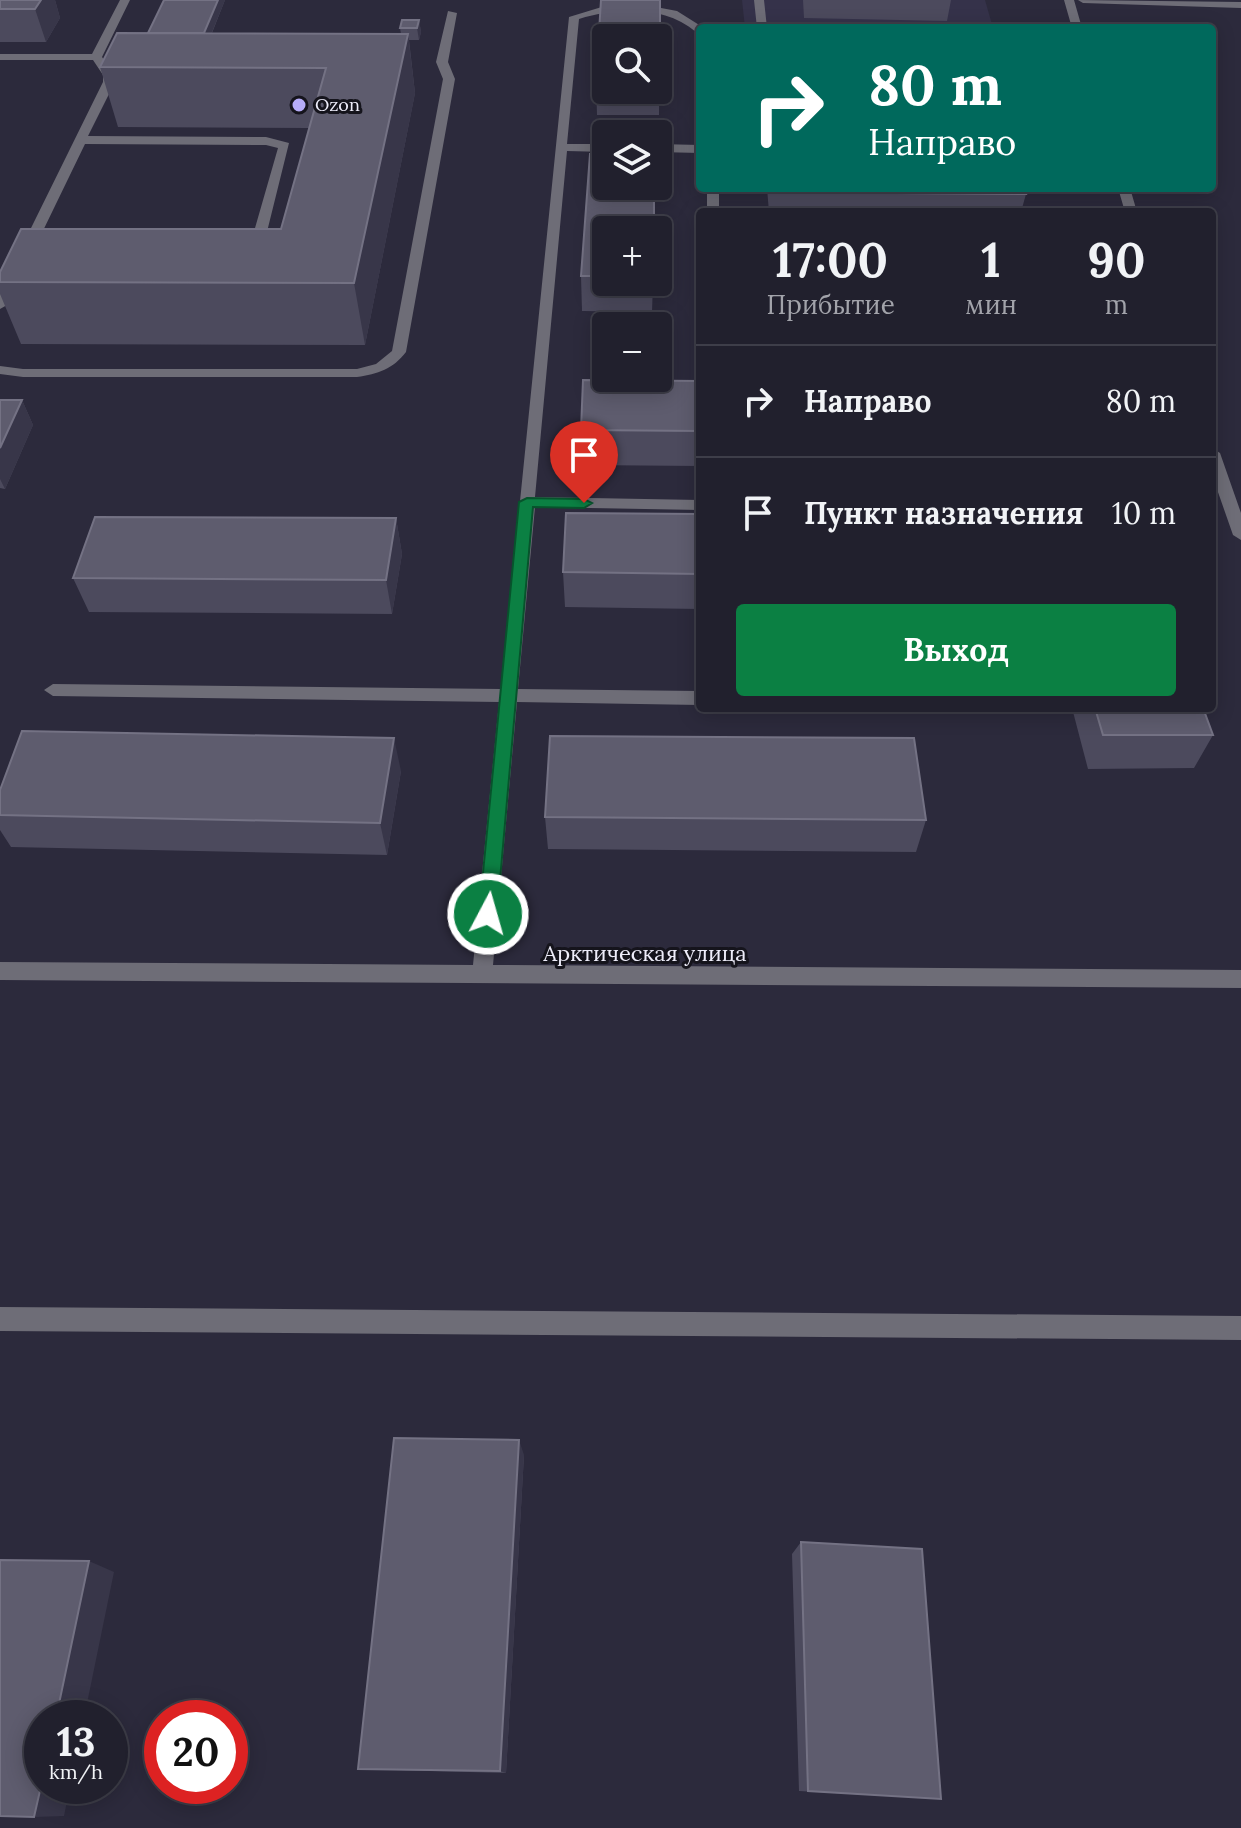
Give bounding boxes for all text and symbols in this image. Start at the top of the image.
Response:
map controls [592,24,672,392]
button: search [592,24,672,104]
text: 80 m [868,49,1002,120]
icon: right [736,56,840,160]
place label: Ozon [315,93,360,116]
marker: Ozon [290,96,308,114]
text: Направо [868,119,1016,165]
button: layers [592,120,672,200]
button: + [592,216,672,296]
text: 17:00 [773,229,888,290]
text: 1 [981,229,1001,290]
text: 90 [1087,229,1146,290]
text: Прибытие [766,288,895,321]
text: мин [965,288,1017,321]
text: m [1105,288,1128,321]
button: − [592,312,672,392]
icon: right [736,379,780,423]
text: Направо [804,382,932,420]
text: 80 m [1106,382,1176,420]
pin [550,421,618,503]
icon: arrive [562,433,606,477]
icon: arrive [736,491,780,535]
text: Пункт назначения [804,494,1083,532]
text: 10 m [1112,494,1176,532]
button: Выход [736,604,1176,696]
position arrow [446,872,530,956]
street label: Арктическая улица [542,939,747,967]
speed limit sign: 20 [144,1700,248,1804]
text: 13 [57,1716,95,1767]
text: km/h [49,1759,103,1784]

